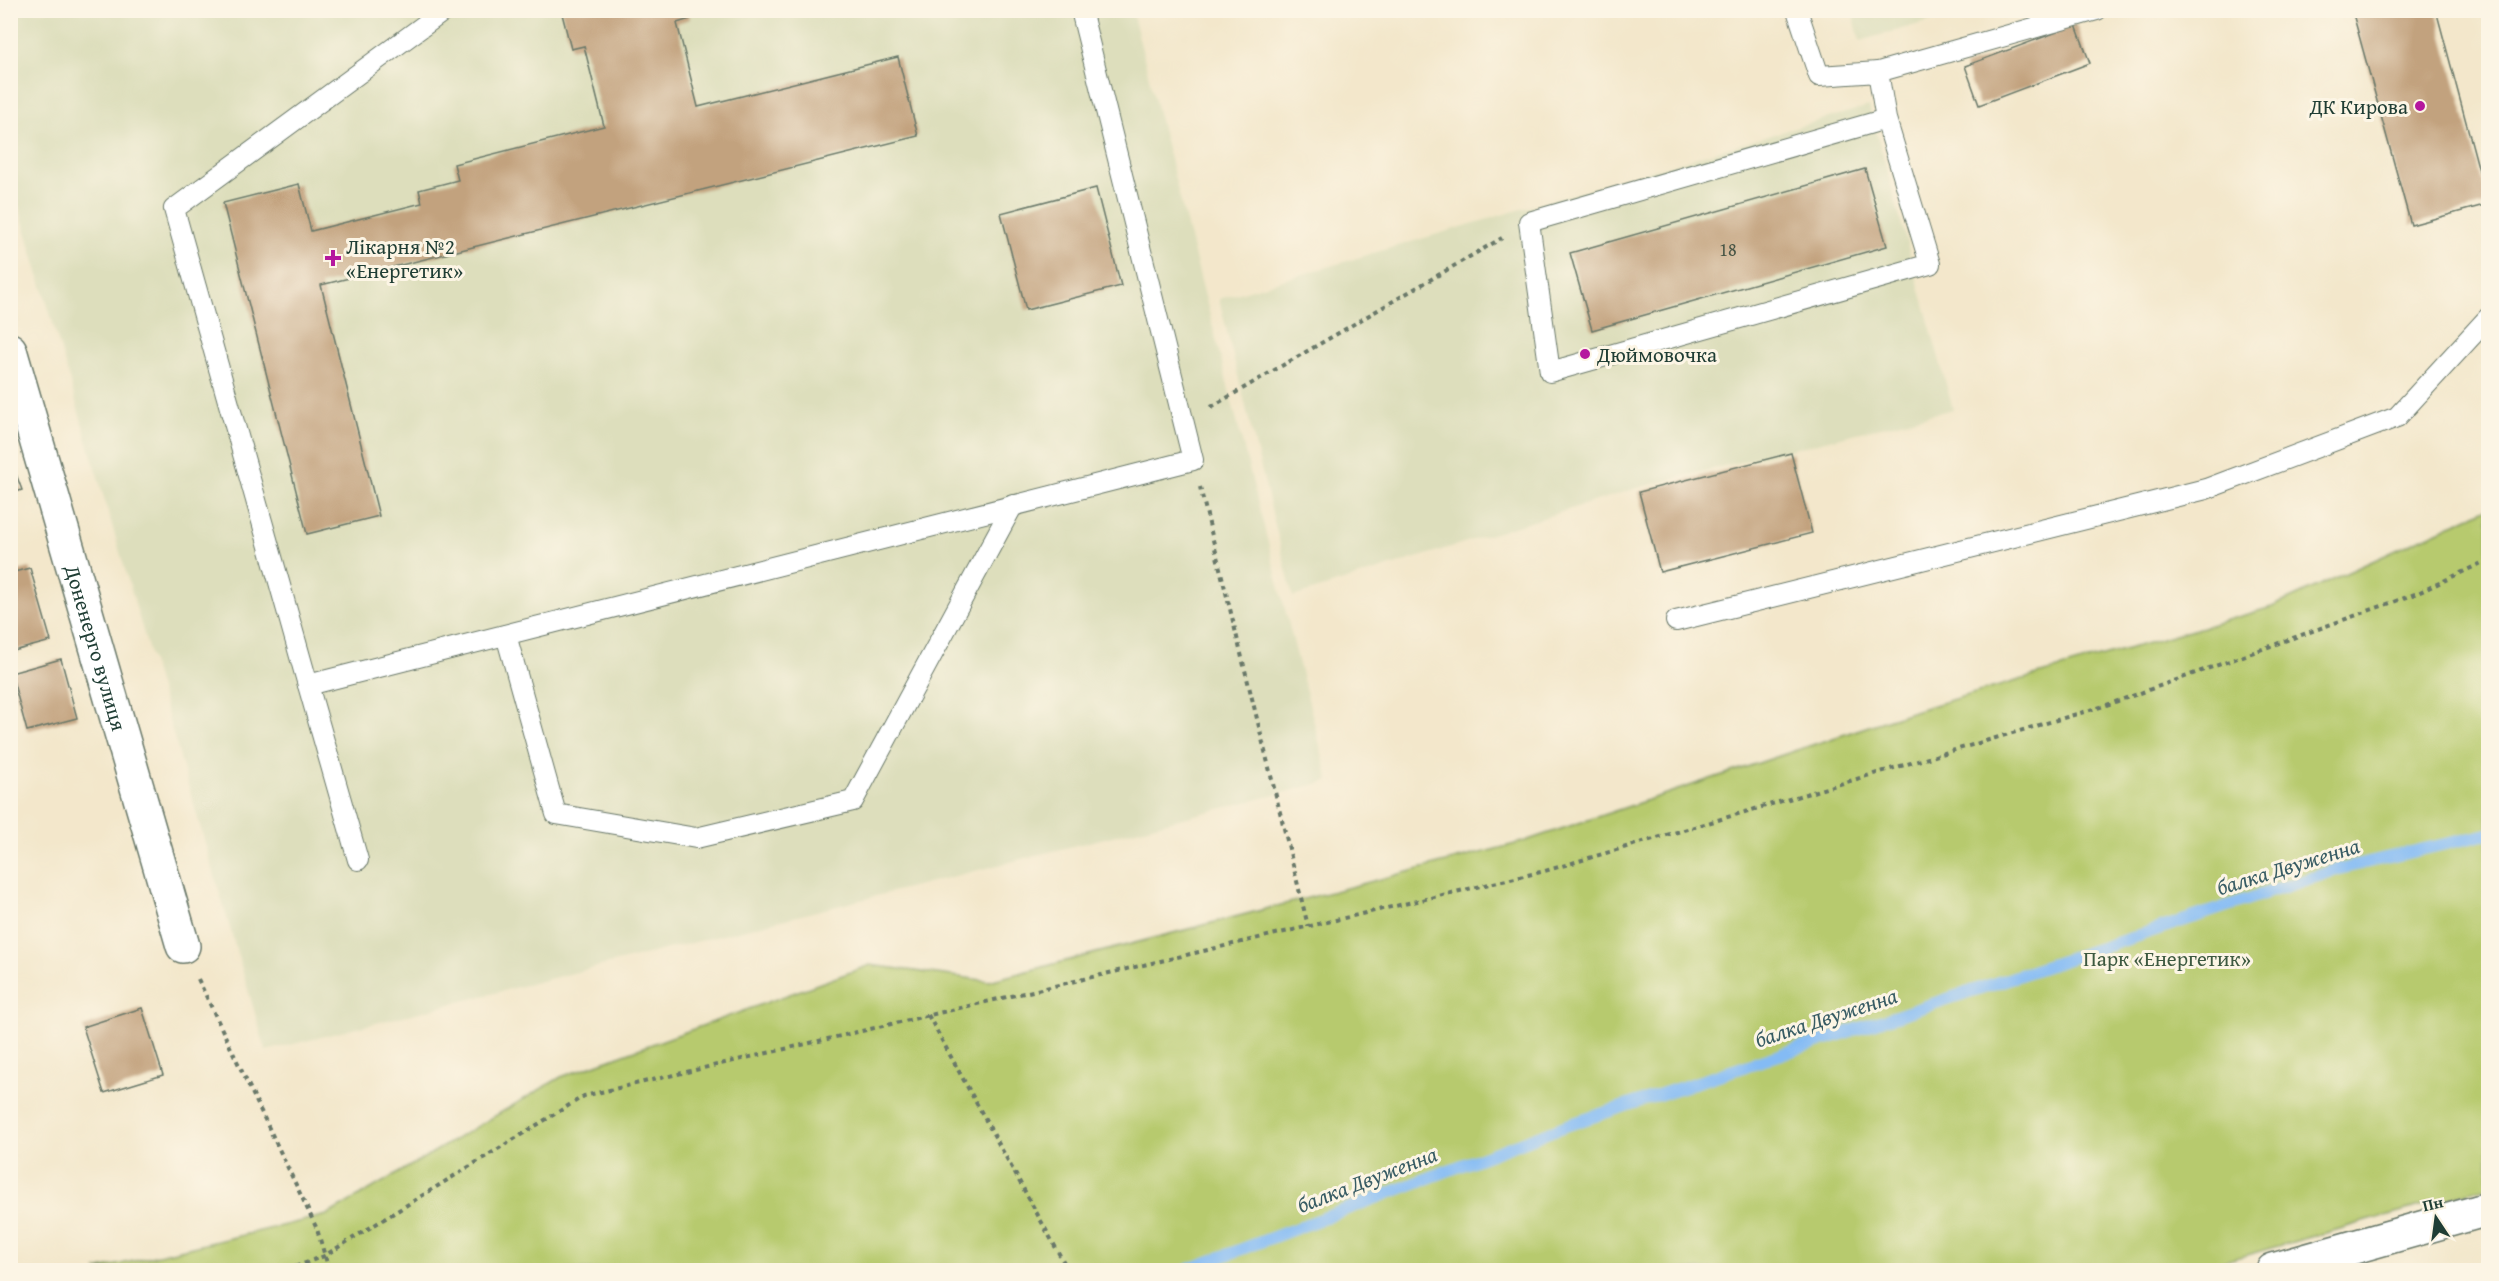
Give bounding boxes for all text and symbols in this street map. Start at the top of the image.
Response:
place label: ДК Кирова [2308,91,2408,122]
marker: ДК Кирова [2413,99,2427,113]
place label: Лікарня №2 «Енергетик» [346,231,463,286]
house number: 18 [1719,236,1737,263]
marker: Лікарня №2 «Енергетик» [324,249,342,267]
place label: Дюймовочка [1596,339,1717,370]
marker: Дюймовочка [1578,347,1592,361]
street label: Доненерго вулиця [57,560,135,735]
water label: балка Двуженна [2213,829,2363,903]
park label: Парк «Енергетик» [2083,943,2251,974]
water label: балка Двуженна [1751,979,1901,1055]
water label: балка Двуженна [1292,1138,1442,1220]
north arrow [2406,1188,2466,1248]
text: Пн [2420,1189,2446,1217]

